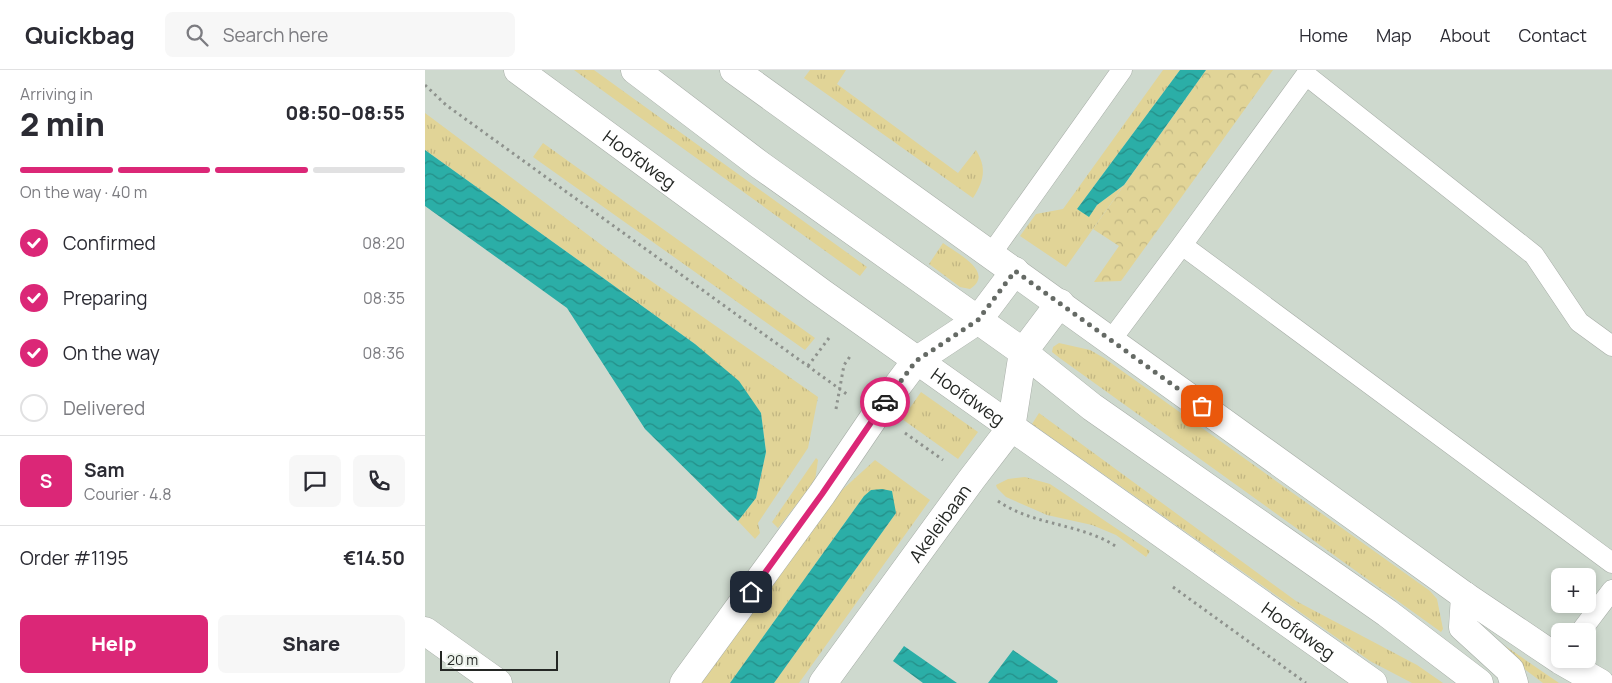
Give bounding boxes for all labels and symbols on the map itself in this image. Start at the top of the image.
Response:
street label: Hoofdweg [598,124,681,194]
street label: Hoofdweg [926,362,1010,431]
courier [860,377,910,427]
pin [1181,385,1223,427]
street label: Akeleibaan [903,479,976,567]
pin [730,571,772,613]
street label: Hoofdweg [1257,596,1340,665]
scale bar [440,648,557,671]

